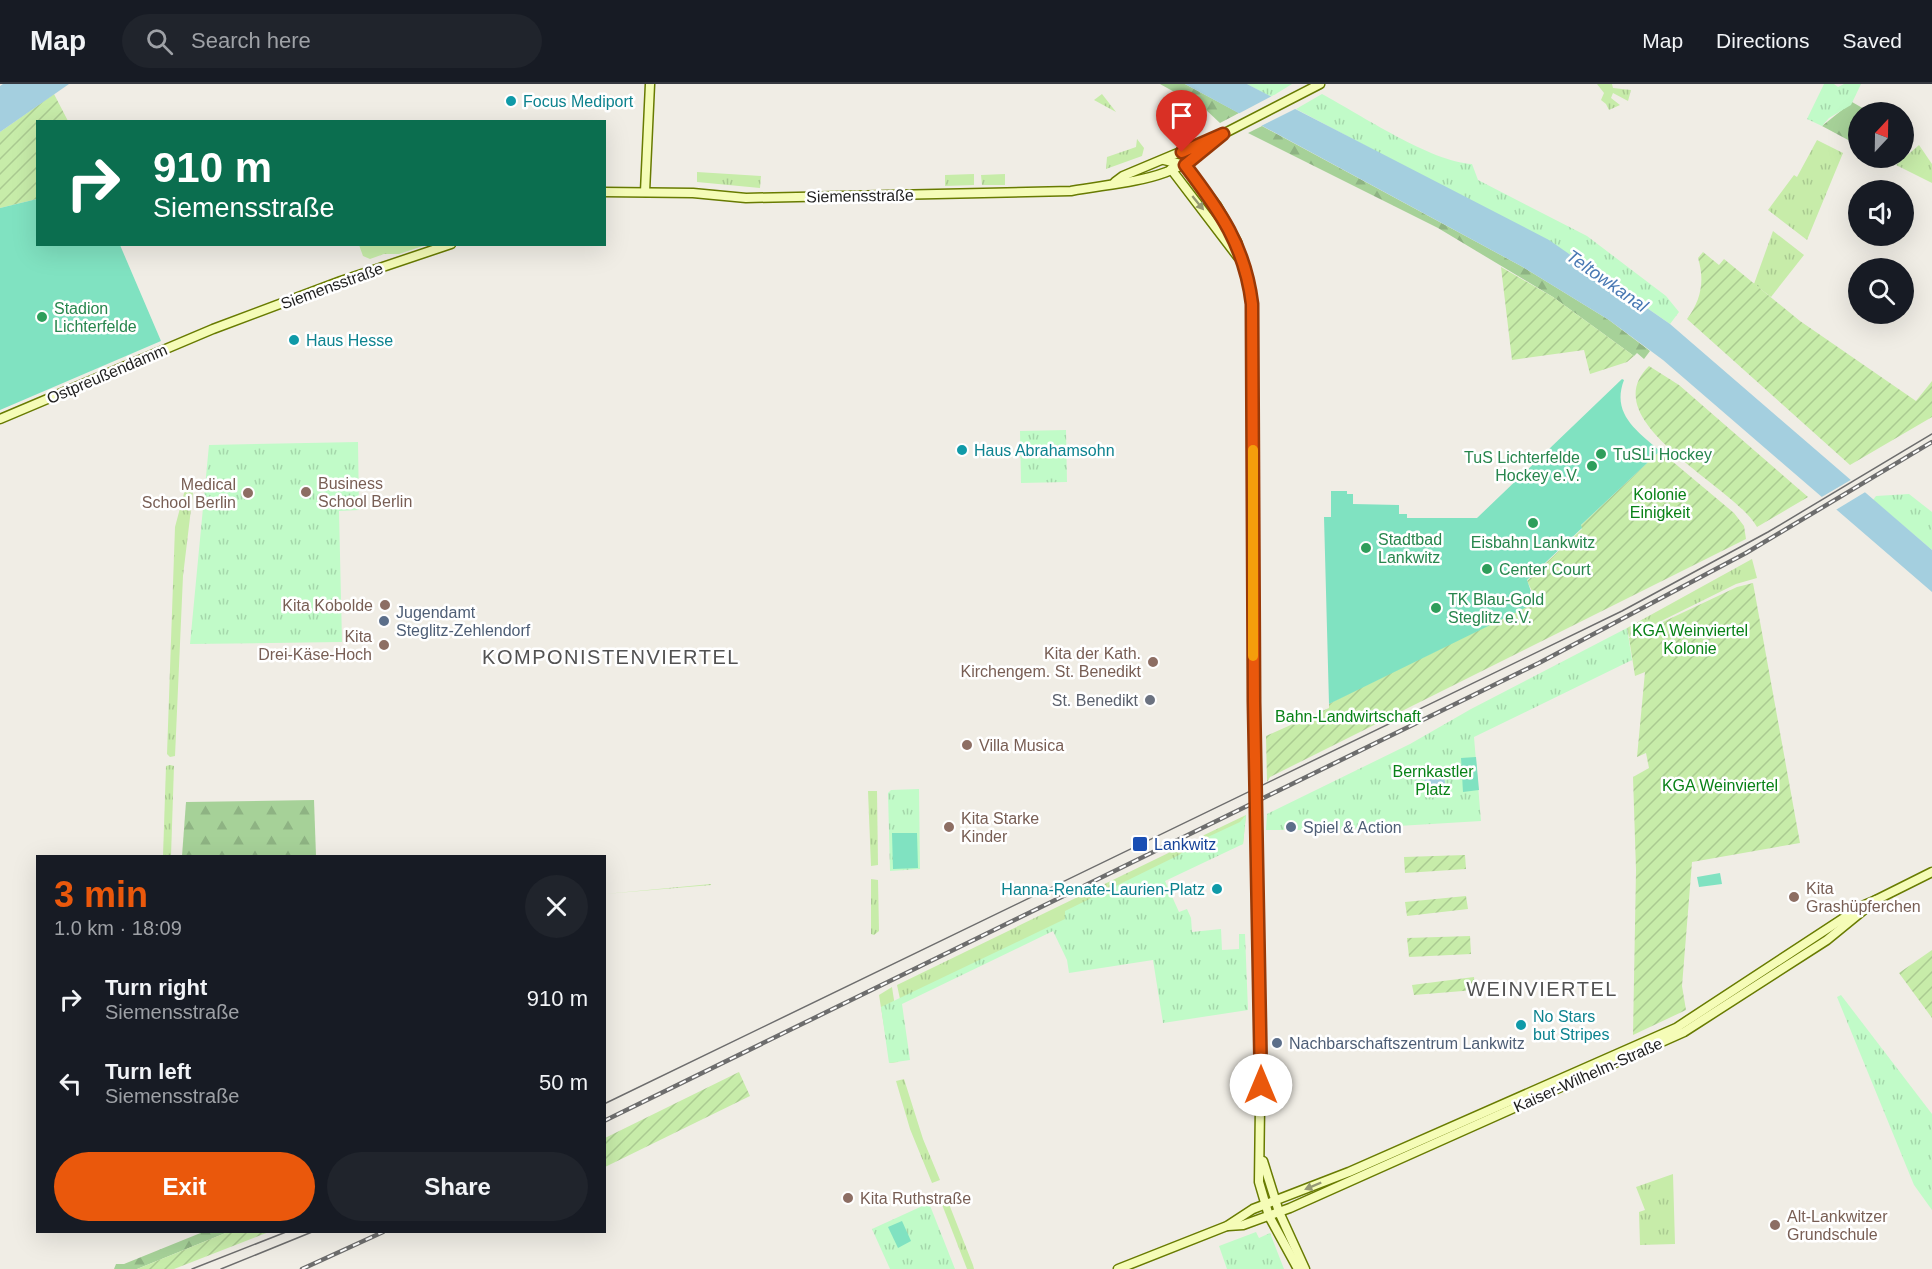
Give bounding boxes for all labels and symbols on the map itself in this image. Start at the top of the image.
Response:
pin [1156,90,1207,152]
place label: Focus Mediport [523,93,634,110]
marker: Focus Mediport [504,94,518,108]
north arrow [1848,102,1914,168]
street label: Siemensstraße [806,187,914,205]
one-way arrow [1191,196,1203,211]
water label: Teltowkanal [1563,246,1652,317]
street label: Siemensstraße [279,260,386,312]
place label: Stadion Lichterfelde [54,300,137,335]
marker: Stadion Lichterfelde [35,310,49,324]
place label: Haus Hesse [306,332,393,349]
marker: Haus Hesse [287,333,301,347]
street label: Ostpreußendamm [44,341,170,407]
place label: Haus Abrahamsohn [974,442,1115,459]
marker: Haus Abrahamsohn [955,443,969,457]
place label: TuSLi Hockey [1613,446,1712,463]
marker: TuSLi Hockey [1594,447,1608,461]
place label: TuS Lichterfelde Hockey e.V. [1464,449,1580,484]
marker: TuS Lichterfelde Hockey e.V. [1585,459,1599,473]
place label: Business School Berlin [318,475,412,510]
place label: Medical School Berlin [142,476,236,511]
marker: Business School Berlin [299,485,313,499]
marker: Medical School Berlin [241,486,255,500]
park label: Kolonie Einigkeit [1630,486,1691,521]
marker: Eisbahn Lankwitz [1526,516,1540,530]
place label: Stadtbad Lankwitz [1378,531,1442,566]
place label: Eisbahn Lankwitz [1471,534,1595,551]
marker: Stadtbad Lankwitz [1359,541,1373,555]
place label: Center Court [1499,561,1591,578]
marker: Center Court [1480,562,1494,576]
place label: TK Blau-Gold Steglitz e.V. [1448,591,1544,626]
place label: Kita Kobolde [282,597,373,614]
marker: Kita Kobolde [378,598,392,612]
marker: TK Blau-Gold Steglitz e.V. [1429,601,1443,615]
place label: Jugendamt Steglitz-Zehlendorf [396,604,531,639]
marker: Jugendamt Steglitz-Zehlendorf [377,614,391,628]
park label: KGA Weinviertel Kolonie [1632,622,1748,657]
place label: Kita Drei-Käse-Hoch [258,628,372,663]
marker: Kita Drei-Käse-Hoch [377,638,391,652]
place label: Kita der Kath. Kirchengem. St. Benedikt [960,645,1142,680]
district label: KOMPONISTENVIERTEL [482,646,740,668]
marker: Kita der Kath. Kirchengem. St. Benedikt [1146,655,1160,669]
place label: St. Benedikt [1052,692,1139,709]
marker: St. Benedikt [1143,693,1157,707]
park label: Bahn-Landwirtschaft [1275,708,1421,725]
place label: Villa Musica [979,737,1064,754]
marker: Villa Musica [960,738,974,752]
park label: Bernkastler Platz [1393,763,1474,798]
park label: KGA Weinviertel [1662,777,1778,794]
place label: Kita Starke Kinder [961,810,1039,845]
place label: Spiel & Action [1303,819,1402,836]
marker: Kita Starke Kinder [942,820,956,834]
marker: Spiel & Action [1284,820,1298,834]
marker: Lankwitz [1131,835,1149,853]
place label: Lankwitz [1154,836,1216,853]
place label: Kita Grashüpferchen [1806,880,1921,915]
place label: Hanna-Renate-Laurien-Platz [1001,881,1205,898]
marker: Hanna-Renate-Laurien-Platz [1210,882,1224,896]
marker: Kita Grashüpferchen [1787,890,1801,904]
district label: WEINVIERTEL [1466,978,1618,1000]
place label: No Stars but Stripes [1533,1008,1609,1043]
marker: No Stars but Stripes [1514,1018,1528,1032]
street label: Kaiser-Wilhelm-Straße [1511,1034,1665,1115]
place label: Nachbarschaftszentrum Lankwitz [1289,1035,1525,1052]
marker: Nachbarschaftszentrum Lankwitz [1270,1036,1284,1050]
position arrow [1229,1053,1293,1117]
one-way arrow [1303,1181,1321,1191]
place label: Kita Ruthstraße [860,1190,971,1207]
marker: Kita Ruthstraße [841,1191,855,1205]
place label: Alt-Lankwitzer Grundschule [1787,1208,1888,1243]
marker: Alt-Lankwitzer Grundschule [1768,1218,1782,1232]

